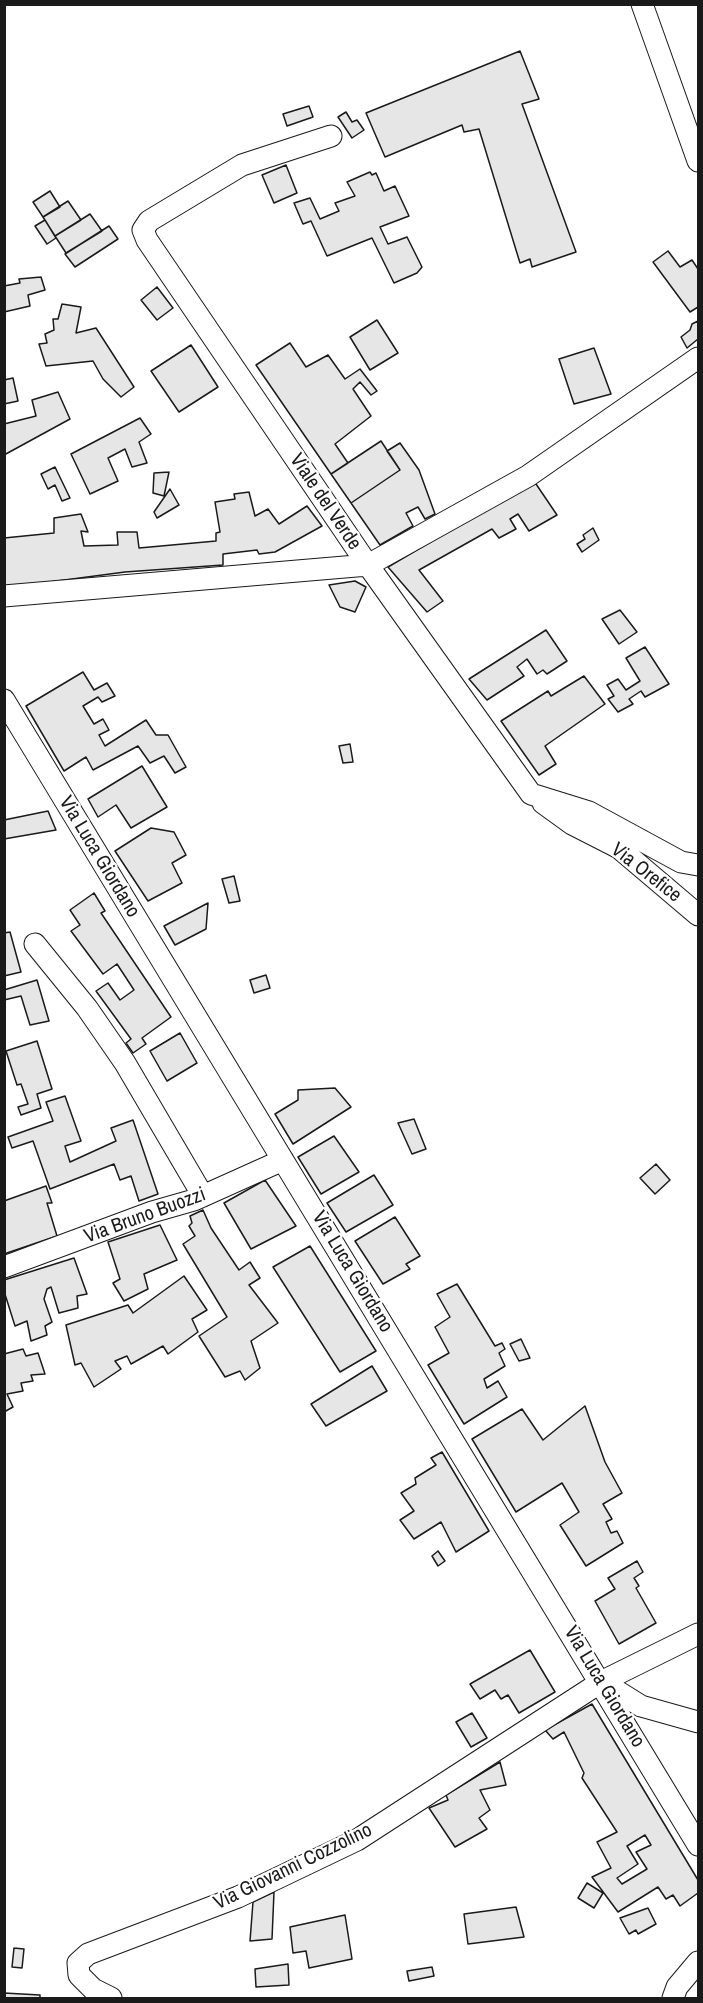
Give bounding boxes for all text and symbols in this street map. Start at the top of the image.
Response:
street label: Viale del Verde [284,449,366,555]
street label: Via Luca Giordano [53,792,145,922]
street label: Via Orefice [606,838,686,908]
street label: Via Bruno Buozzi [81,1183,209,1249]
street label: Via Luca Giordano [306,1207,398,1337]
street label: Via Luca Giordano [558,1622,650,1752]
street label: Via Giovanni Cozzolino [210,1818,376,1916]

